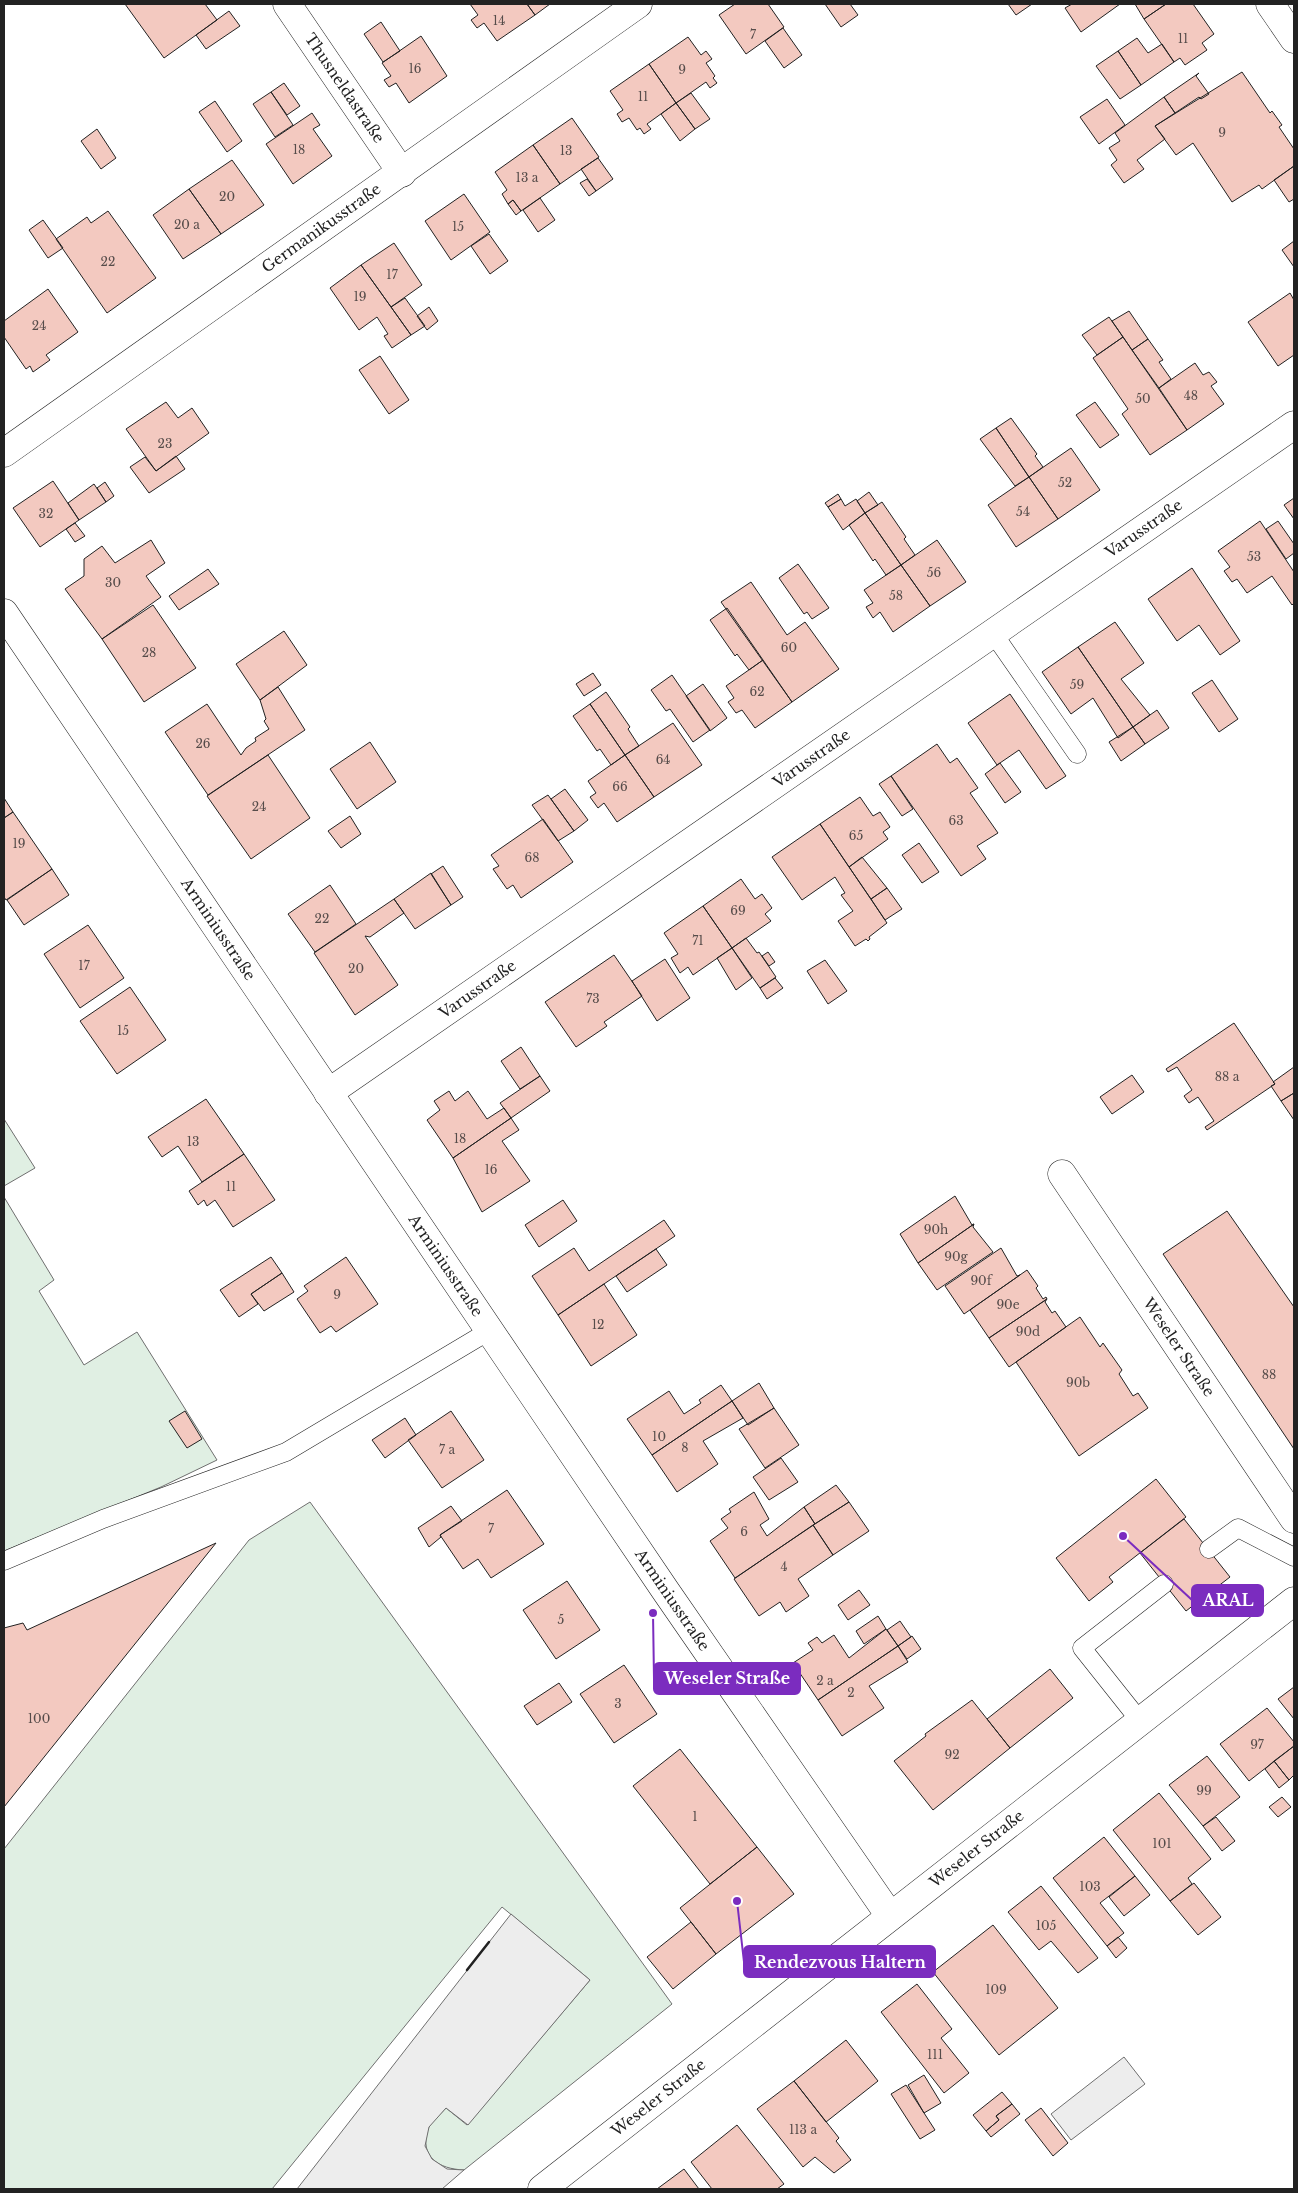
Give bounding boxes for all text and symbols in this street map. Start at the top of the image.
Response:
house number: 14 [493,13,505,28]
house number: 7 [750,27,757,42]
street label: Thusneldastraße [301,30,389,146]
house number: 11 [1178,31,1188,46]
house number: 16 [408,61,422,76]
house number: 9 [678,62,686,77]
house number: 11 [638,89,648,104]
house number: 9 [1218,125,1226,140]
house number: 18 [293,142,305,157]
house number: 13 [560,143,572,158]
house number: 13 a [516,170,539,185]
street label: Germanikusstraße [258,179,384,276]
house number: 20 [219,189,235,204]
house number: 20 a [174,217,200,232]
house number: 15 [452,219,464,234]
house number: 22 [101,254,115,269]
house number: 17 [386,267,399,282]
house number: 19 [353,289,367,304]
house number: 24 [32,318,46,333]
house number: 48 [1184,388,1198,403]
house number: 50 [1135,391,1151,406]
house number: 23 [158,436,172,451]
house number: 52 [1058,475,1072,490]
street label: Varusstraße [1101,495,1186,562]
house number: 54 [1016,504,1030,519]
house number: 32 [39,506,53,521]
house number: 53 [1247,549,1261,564]
house number: 56 [927,565,942,580]
house number: 30 [105,575,121,590]
house number: 58 [889,588,903,603]
house number: 60 [781,640,797,655]
house number: 28 [142,645,156,660]
house number: 59 [1070,677,1084,692]
house number: 62 [749,684,765,699]
street label: Varusstraße [768,725,854,792]
house number: 26 [195,736,211,751]
house number: 64 [656,752,670,767]
house number: 66 [612,779,628,794]
house number: 24 [252,799,266,814]
house number: 63 [948,813,964,828]
house number: 65 [849,828,863,843]
house number: 19 [12,836,26,851]
house number: 68 [525,850,540,865]
street label: Arminiusstraße [177,874,260,984]
house number: 69 [730,903,746,918]
house number: 22 [315,911,329,926]
house number: 71 [692,933,704,948]
street label: Varusstraße [434,956,520,1023]
house number: 17 [78,958,91,973]
house number: 20 [348,961,364,976]
house number: 73 [586,991,600,1006]
house number: 15 [117,1023,129,1038]
house number: 88 a [1215,1069,1240,1084]
house number: 18 [454,1131,466,1146]
house number: 13 [187,1134,199,1149]
house number: 16 [484,1162,498,1177]
house number: 11 [226,1179,236,1194]
street label: Arminiusstraße [404,1210,487,1320]
house number: 90h [924,1222,948,1237]
house number: 90g [944,1249,969,1264]
house number: 90f [970,1273,994,1288]
house number: 9 [333,1287,341,1302]
street label: Weseler Straße [1139,1293,1219,1400]
house number: 90e [996,1297,1020,1312]
house number: 12 [592,1317,604,1332]
house number: 90d [1016,1324,1040,1339]
house number: 88 [1262,1367,1276,1382]
house number: 90b [1066,1375,1090,1390]
house number: 10 [652,1429,666,1444]
house number: 8 [681,1440,689,1455]
house number: 7 a [439,1442,455,1457]
house number: 7 [488,1521,495,1536]
house number: 6 [740,1524,748,1539]
street label: Arminiusstraße [631,1545,714,1654]
house number: 4 [780,1559,788,1574]
callout: ARAL [1192,1585,1263,1616]
text: ARAL [1201,1590,1254,1610]
house number: 5 [558,1612,565,1627]
callout: Weseler Straße [654,1663,800,1694]
text: Weseler Straße [663,1668,790,1688]
house number: 2 a [816,1673,834,1688]
house number: 2 [847,1685,855,1700]
house number: 3 [614,1696,622,1711]
house number: 100 [28,1711,50,1726]
house number: 97 [1250,1737,1265,1752]
house number: 92 [944,1747,960,1762]
house number: 99 [1196,1783,1212,1798]
street label: Weseler Straße [925,1806,1028,1892]
house number: 1 [692,1809,698,1824]
house number: 101 [1152,1836,1172,1851]
house number: 103 [1079,1879,1101,1894]
house number: 105 [1036,1918,1057,1933]
callout: Rendezvous Haltern [744,1946,935,1977]
text: Rendezvous Haltern [754,1952,926,1972]
house number: 109 [985,1982,1007,1997]
house number: 111 [927,2047,943,2062]
street label: Weseler Straße [606,2055,709,2141]
house number: 113 a [789,2122,817,2137]

